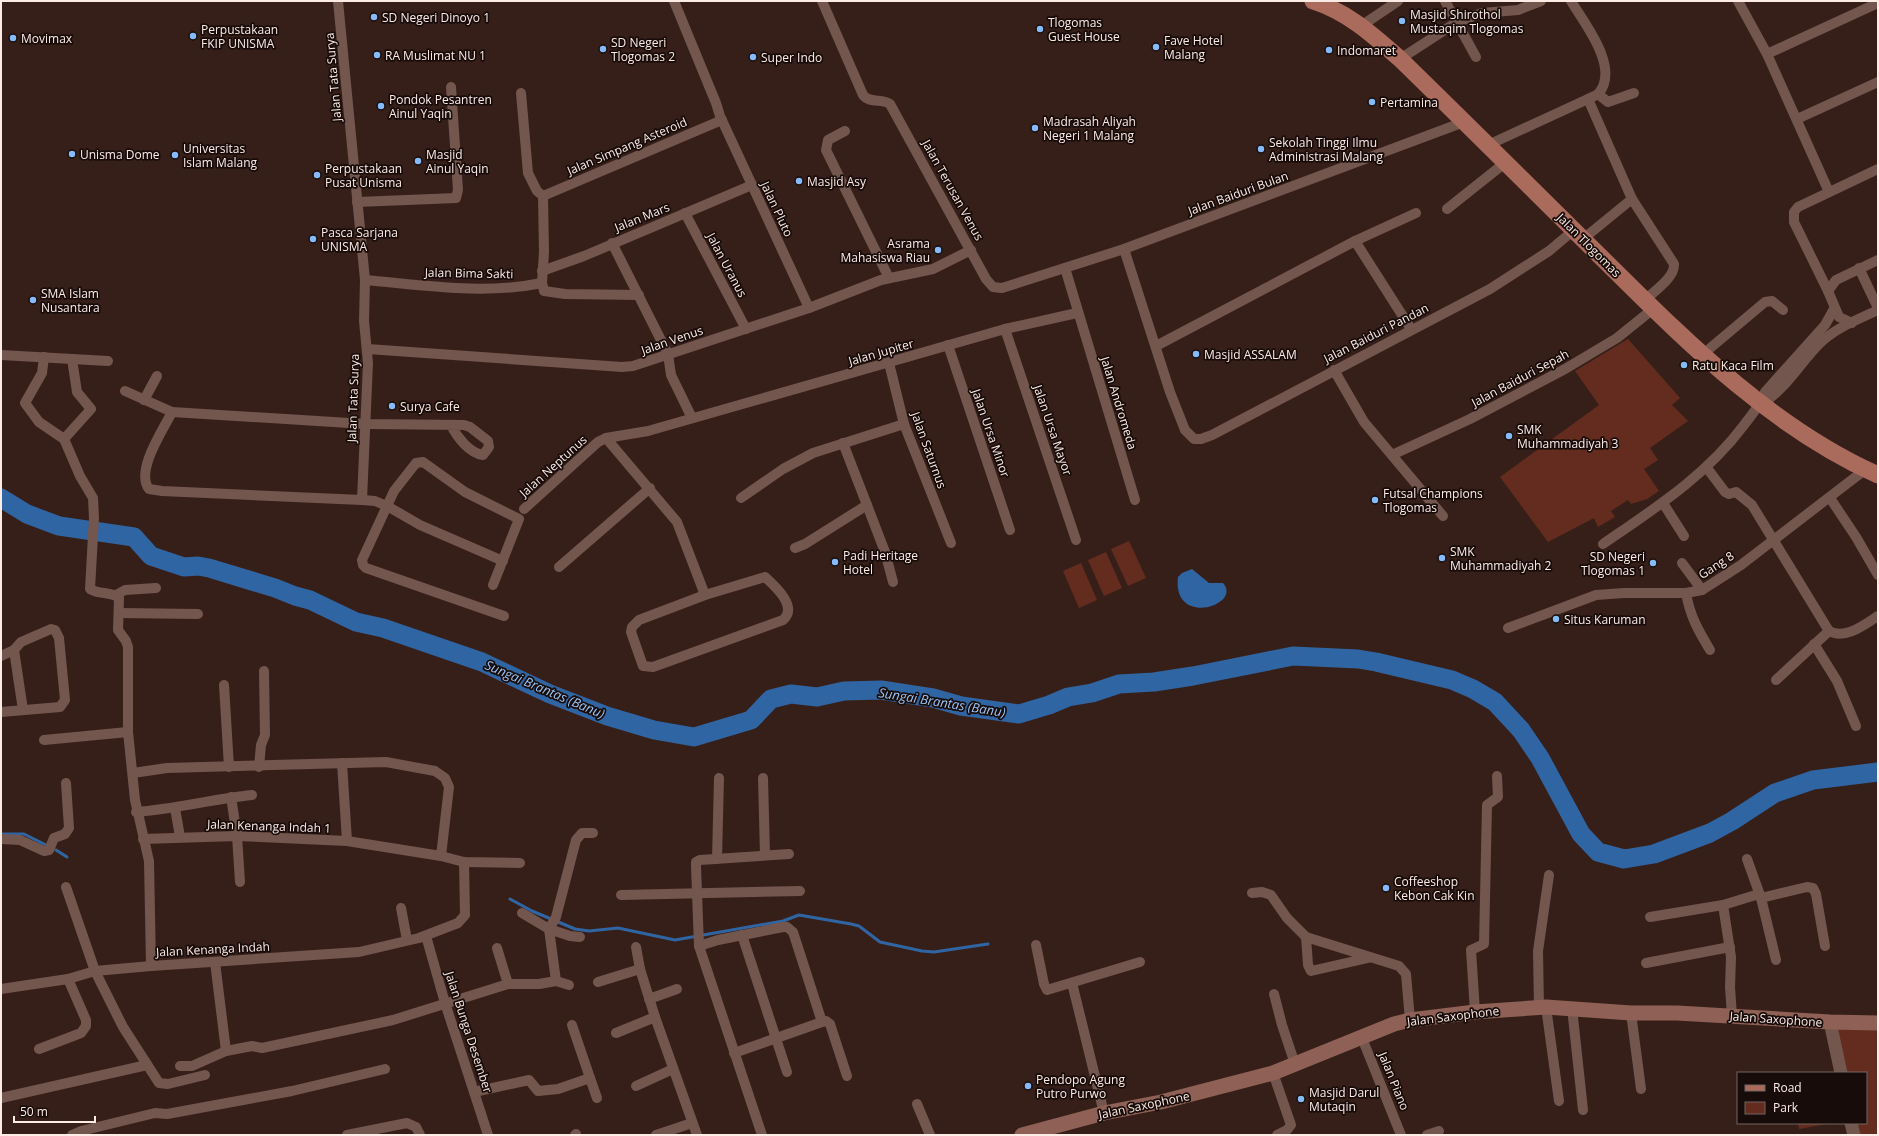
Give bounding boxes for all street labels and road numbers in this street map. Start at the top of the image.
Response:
street label: Jalan Tata Surya [321,32,345,123]
street label: Jalan Simpang Asteroid [564,113,690,179]
street label: Jalan Terusan Venus [918,136,988,244]
street label: Jalan Baiduri Bulan [1185,167,1290,219]
street label: Jalan Pluto [756,178,797,239]
street label: Jalan Mars [611,198,672,236]
street label: Jalan Tlogomas [1553,209,1625,281]
street label: Jalan Uranus [702,229,751,301]
street label: Jalan Bima Sakti [424,264,513,282]
street label: Jalan Baiduri Pandan [1320,299,1431,367]
street label: Jalan Venus [638,321,705,359]
street label: Jalan Jupiter [846,335,916,370]
street label: Jalan Baiduri Sepah [1467,345,1572,411]
street label: Jalan Tata Surya [343,353,363,444]
street label: Jalan Andromeda [1096,353,1141,452]
street label: Jalan Ursa Mayor [1029,381,1077,478]
street label: Jalan Ursa Minor [968,386,1014,480]
street label: Jalan Saturnus [907,408,951,491]
street label: Jalan Neptunus [515,431,591,502]
street label: Gang 8 [1695,547,1737,583]
street label: Jalan Kenanga Indah 1 [206,815,331,837]
street label: Jalan Kenanga Indah [155,938,270,961]
street label: Jalan Bunga Desember [441,968,497,1095]
street label: Jalan Saxophone [1405,1002,1500,1030]
street label: Jalan Saxophone [1728,1007,1823,1031]
street label: Jalan Piano [1374,1048,1413,1113]
street label: Jalan Saxophone [1096,1087,1191,1123]

